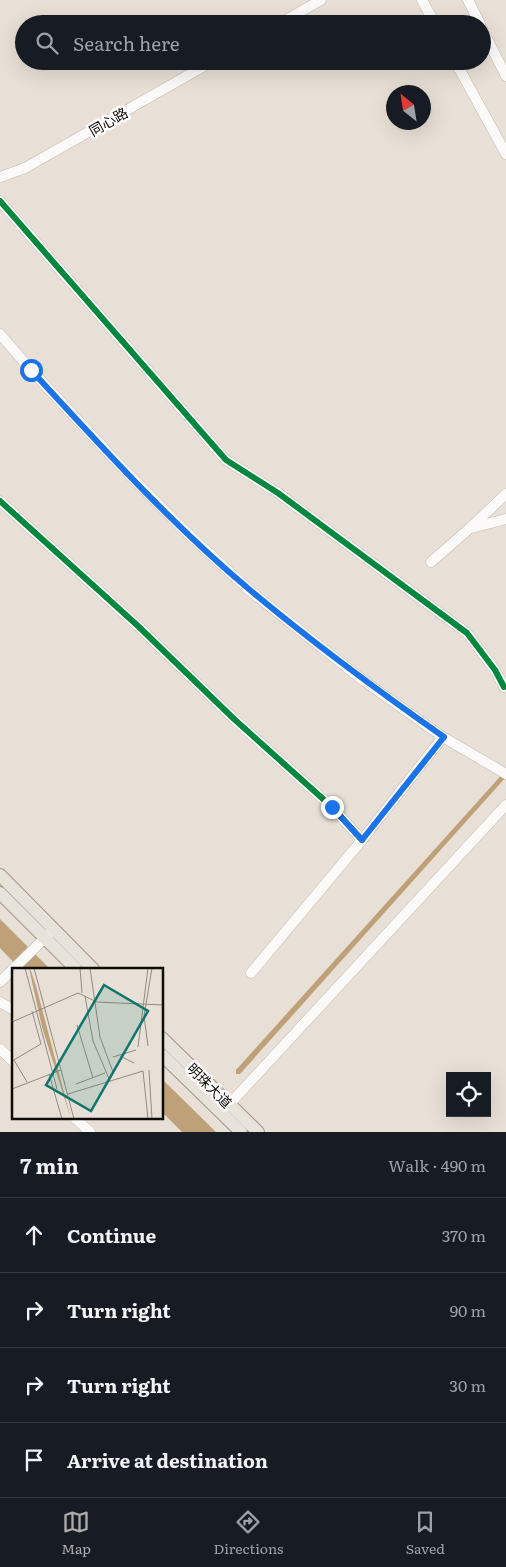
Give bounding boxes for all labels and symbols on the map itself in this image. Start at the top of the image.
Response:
north arrow [386,85,431,130]
street label: 同心路 [85,102,131,140]
route start [20,359,43,382]
route end [321,796,344,819]
inset map [12,968,164,1120]
street label: 明珠大道 [183,1058,237,1112]

